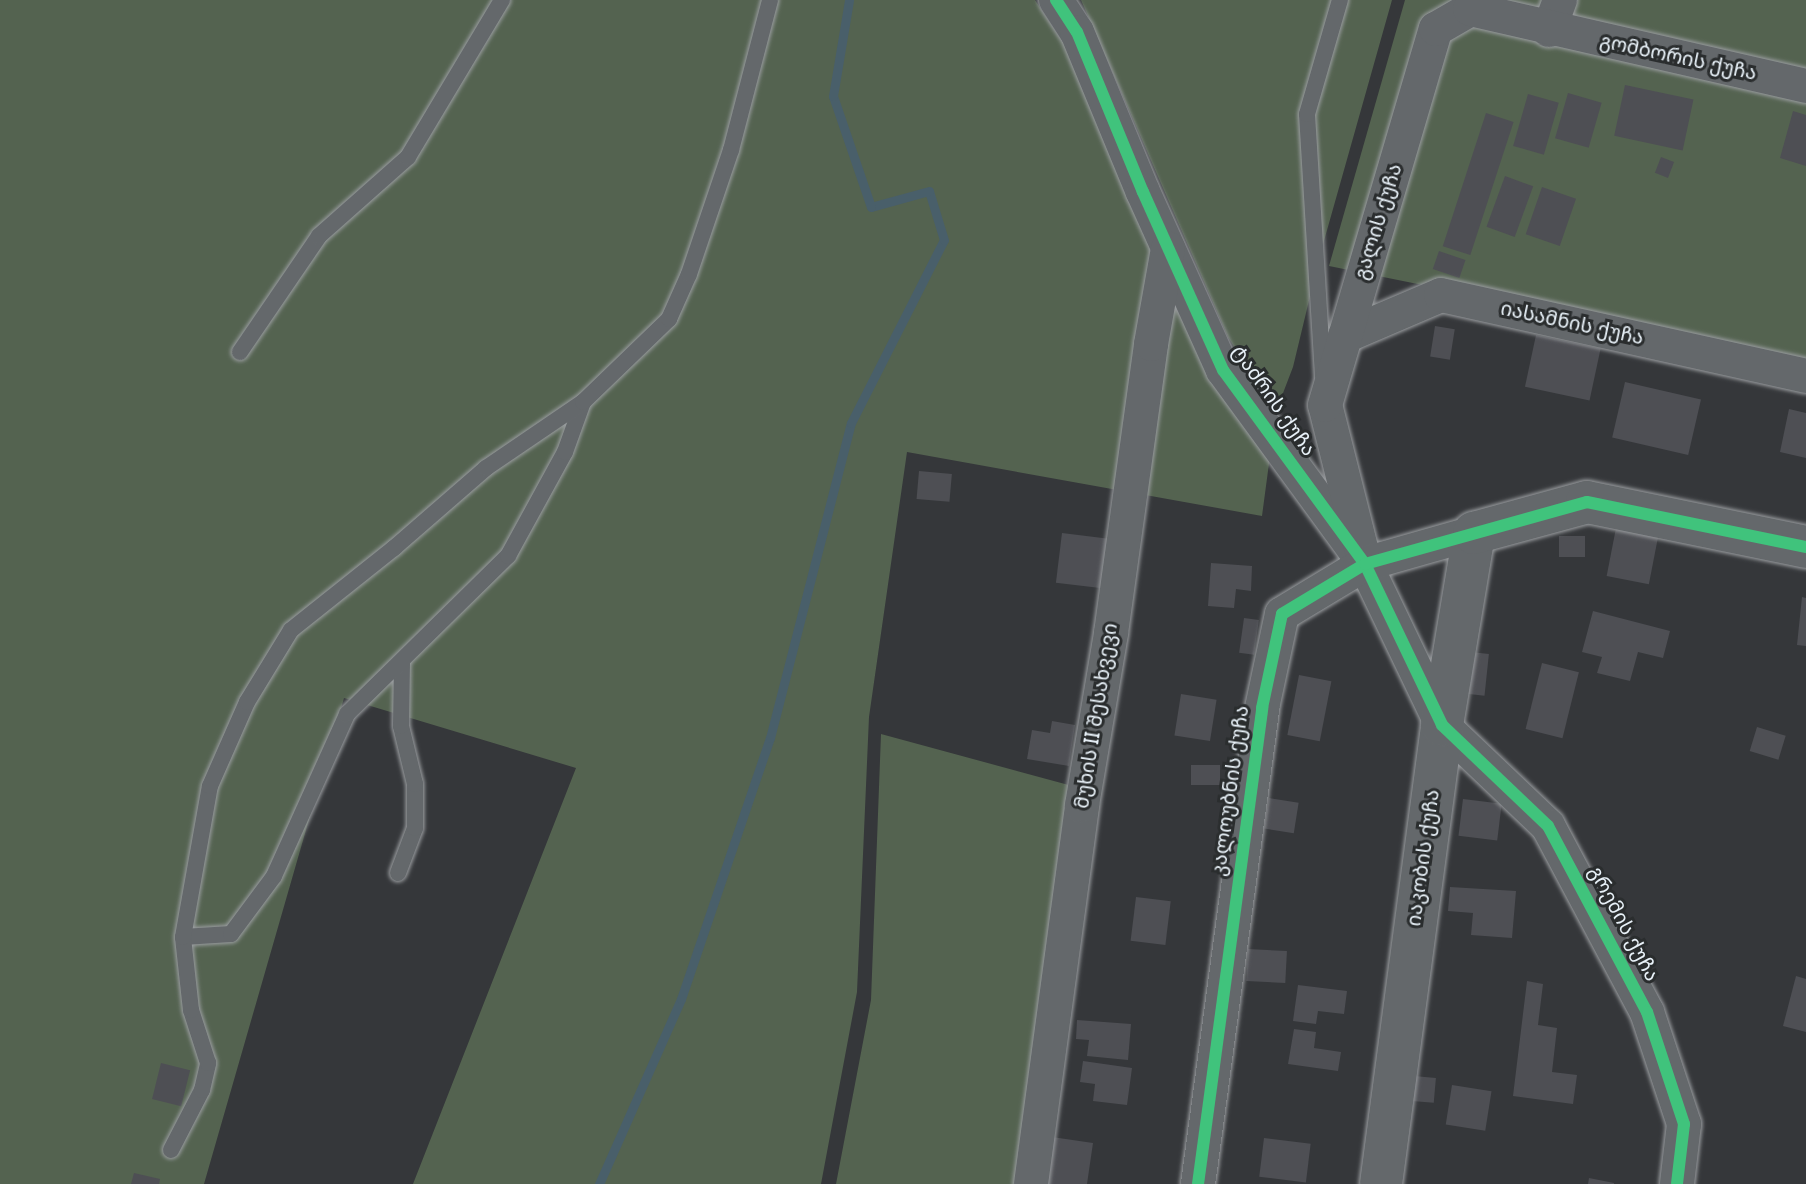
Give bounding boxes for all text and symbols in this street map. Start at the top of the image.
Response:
street label: გომბორის ქუჩა [1597,30,1759,86]
street label: გალის ქუჩა [1350,161,1408,283]
street label: იასამნის ქუჩა [1498,297,1646,351]
street label: ტაძრის ქუჩა [1226,341,1320,461]
street label: მუხის II შესახვევი [1070,622,1124,810]
street label: კალოუბნის ქუჩა [1207,704,1255,878]
street label: იაკობის ქუჩა [1403,788,1445,928]
street label: გრემის ქუჩა [1583,862,1663,986]

